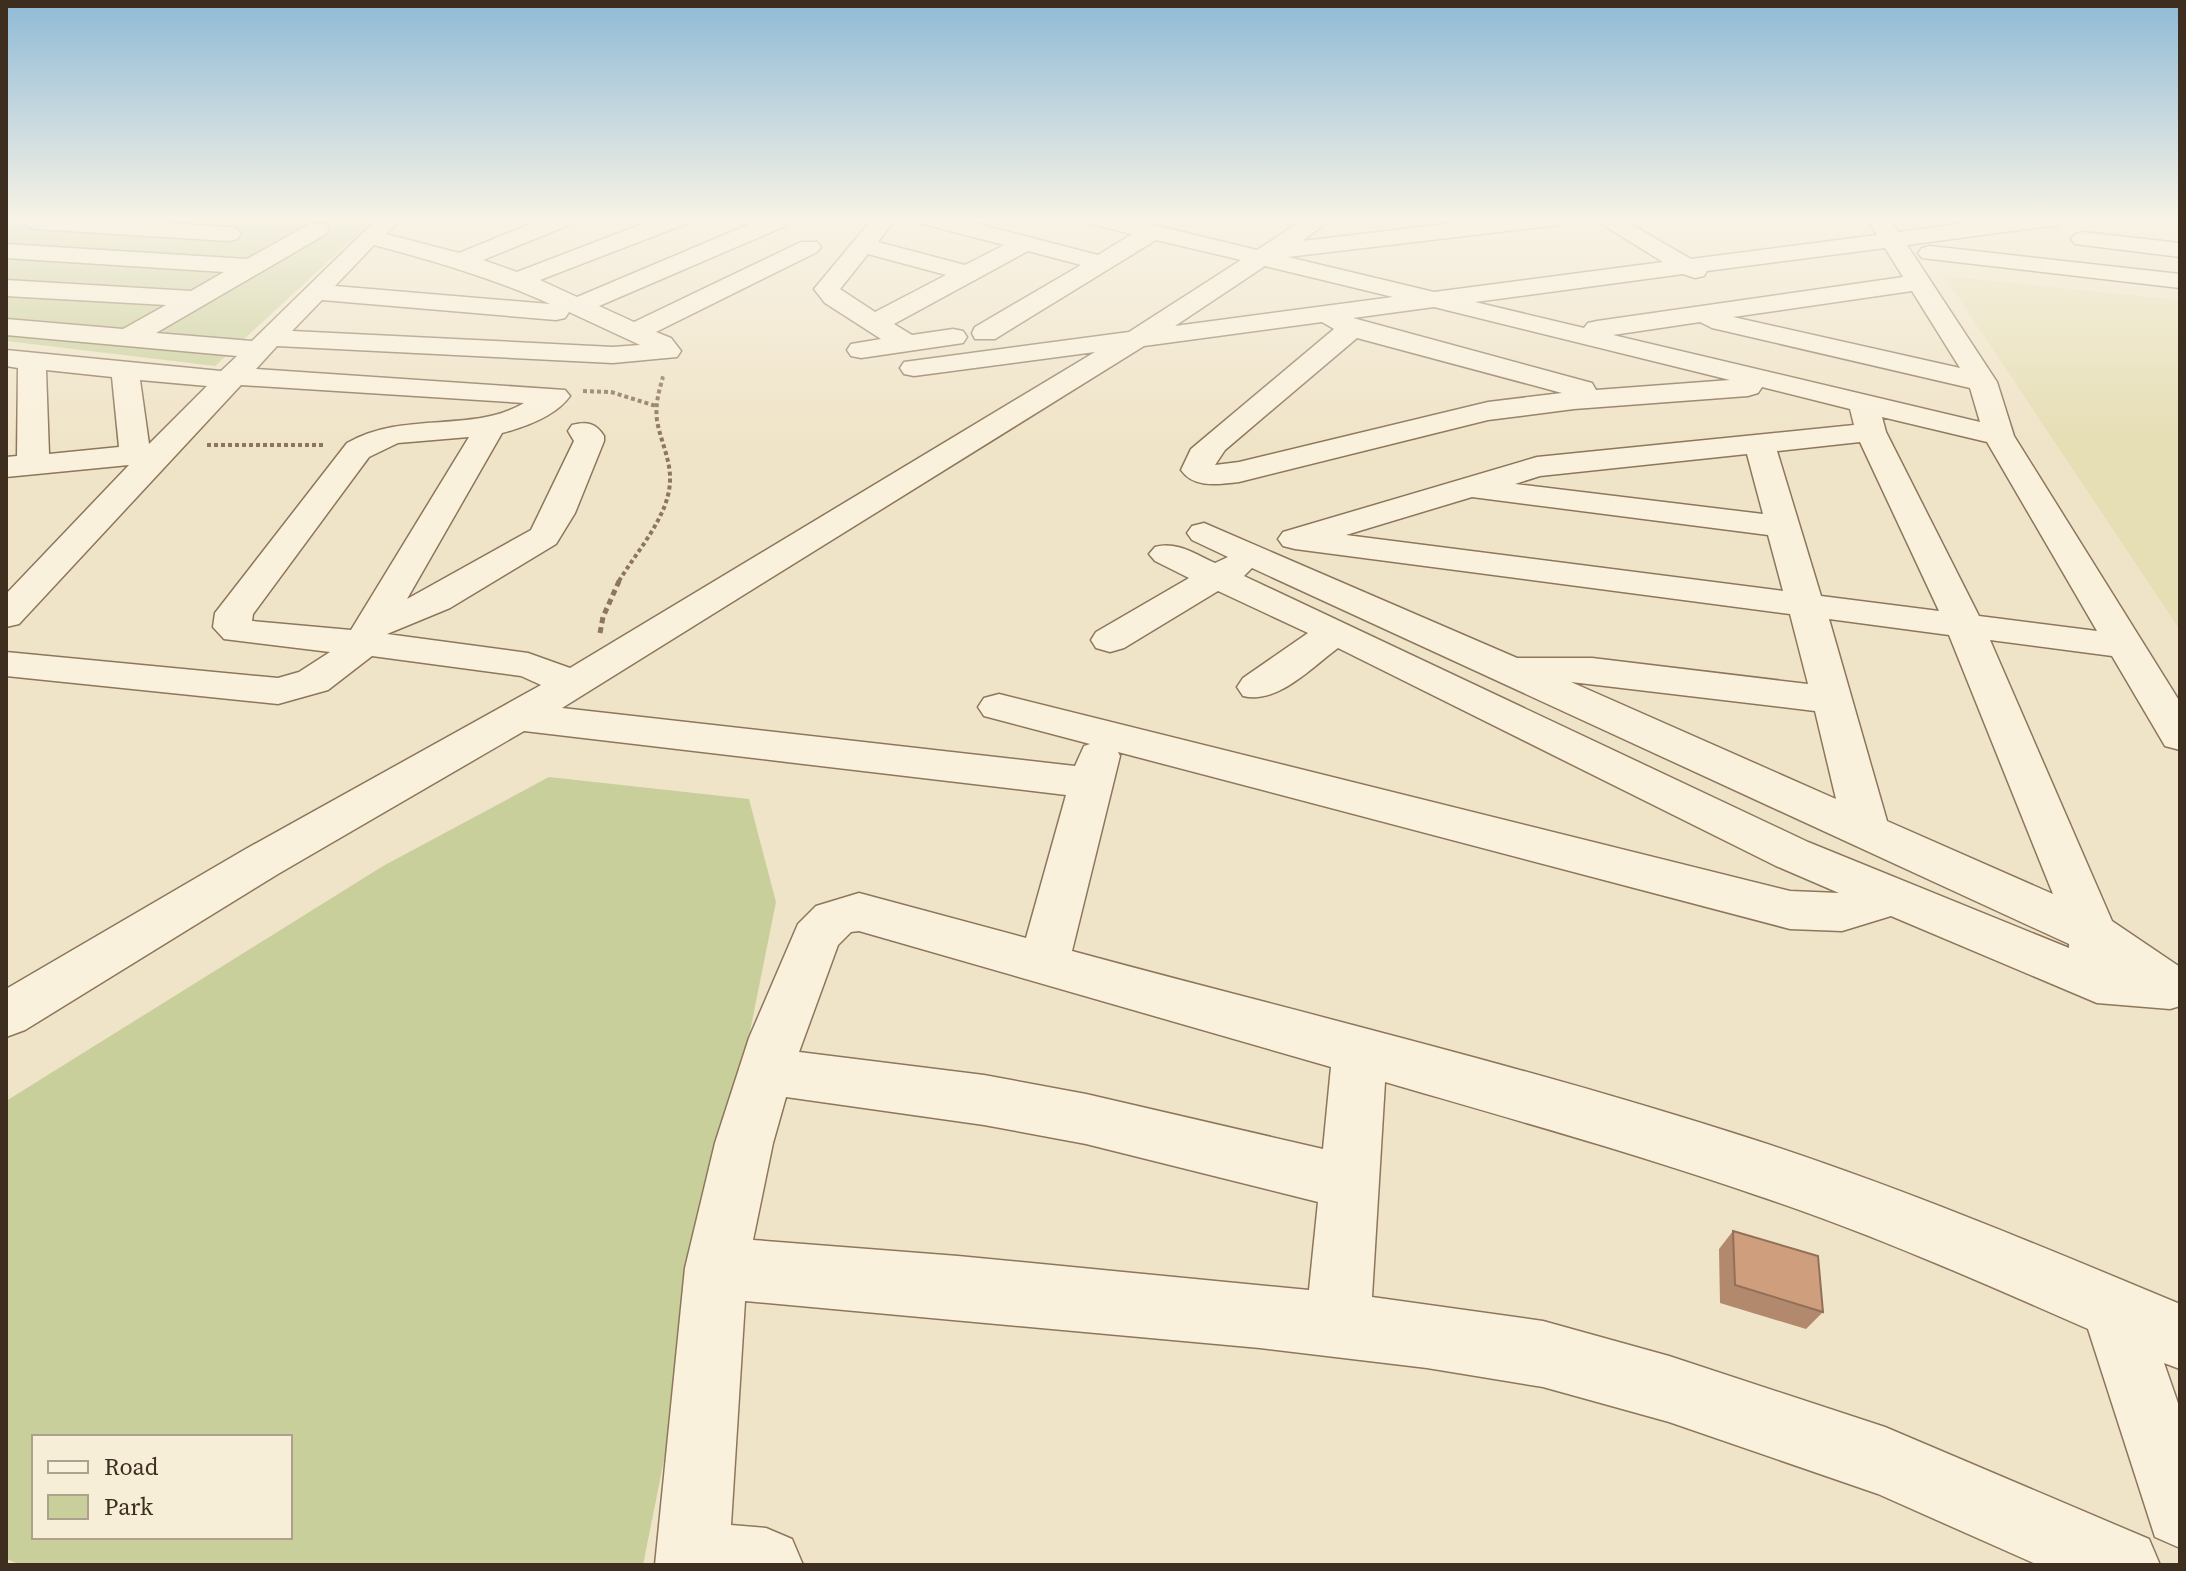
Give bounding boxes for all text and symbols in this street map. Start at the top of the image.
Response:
legend [32,1435,292,1539]
text: Road [104,1450,159,1483]
text: Park [104,1490,154,1523]

